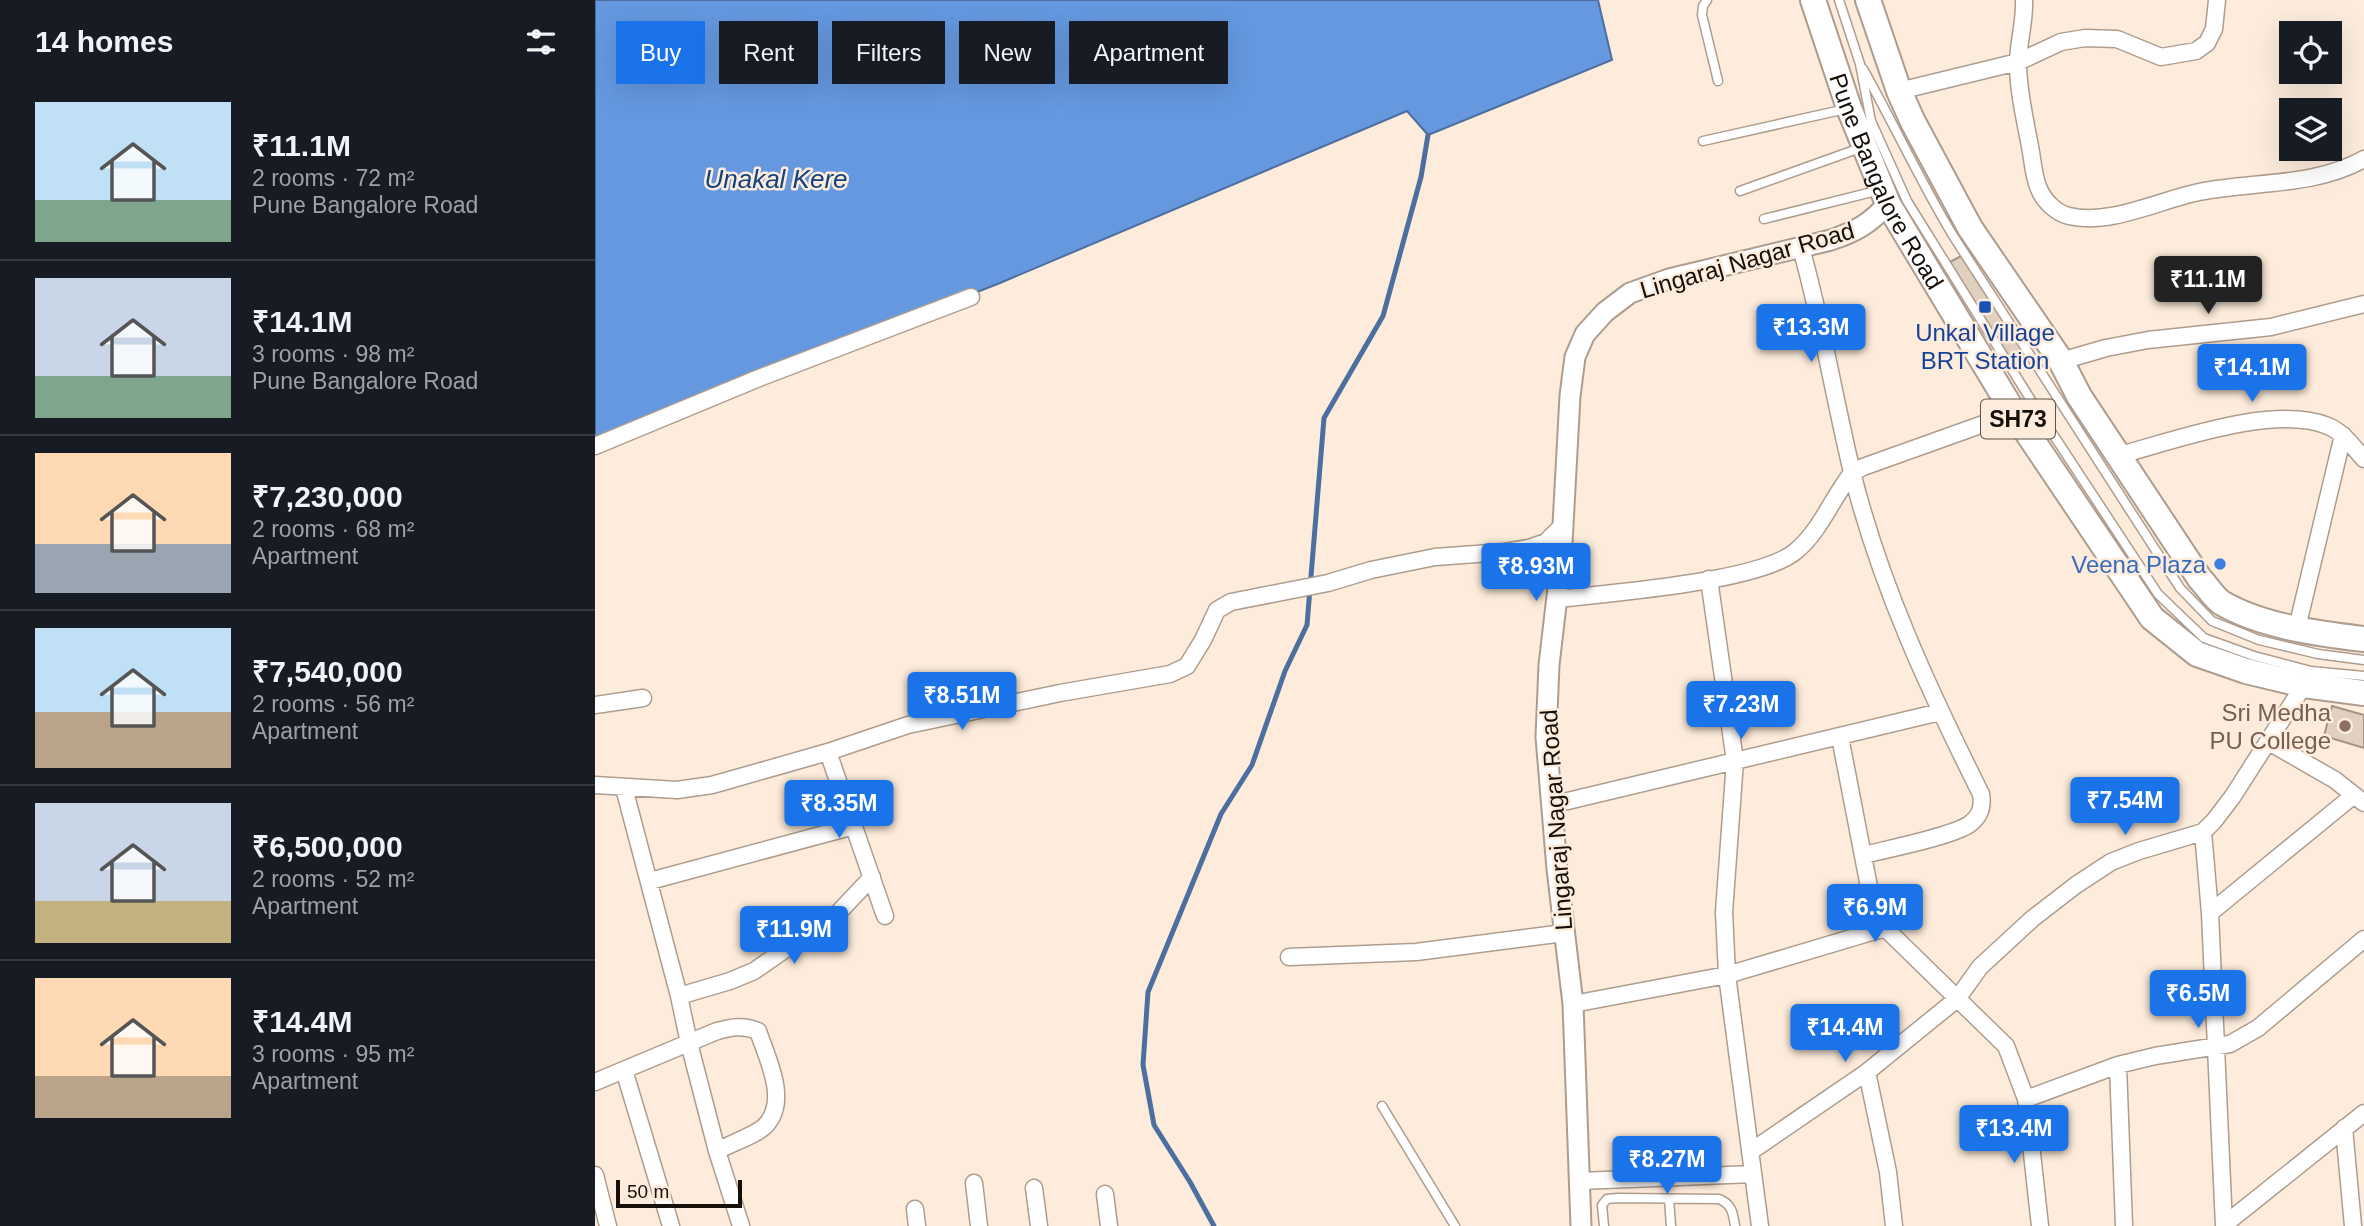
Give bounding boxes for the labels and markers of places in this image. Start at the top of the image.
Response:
pin: ₹11.1M [2151,256,2265,316]
marker: Unkal Village BRT Station [1977,299,1993,315]
pin: ₹13.3M [1754,304,1868,364]
place label: Unkal Village BRT Station [1915,319,2055,374]
pin: ₹14.1M [2195,344,2309,404]
pin: ₹8.93M [1479,544,1593,603]
place label: Veena Plaza [2071,551,2207,578]
marker: Veena Plaza [2212,556,2228,572]
pin: ₹8.51M [905,672,1019,732]
pin: ₹7.23M [1684,682,1798,741]
place label: Sri Medha PU College [2210,699,2332,754]
marker: Sri Medha PU College [2337,718,2353,734]
pin: ₹7.54M [2068,778,2182,837]
pin: ₹8.35M [782,780,896,840]
pin: ₹6.9M [1826,884,1924,944]
pin: ₹11.9M [737,906,851,966]
pin: ₹6.5M [2149,970,2247,1030]
pin: ₹14.4M [1788,1004,1902,1064]
pin: ₹13.4M [1957,1106,2071,1165]
pin: ₹8.27M [1610,1136,1724,1196]

